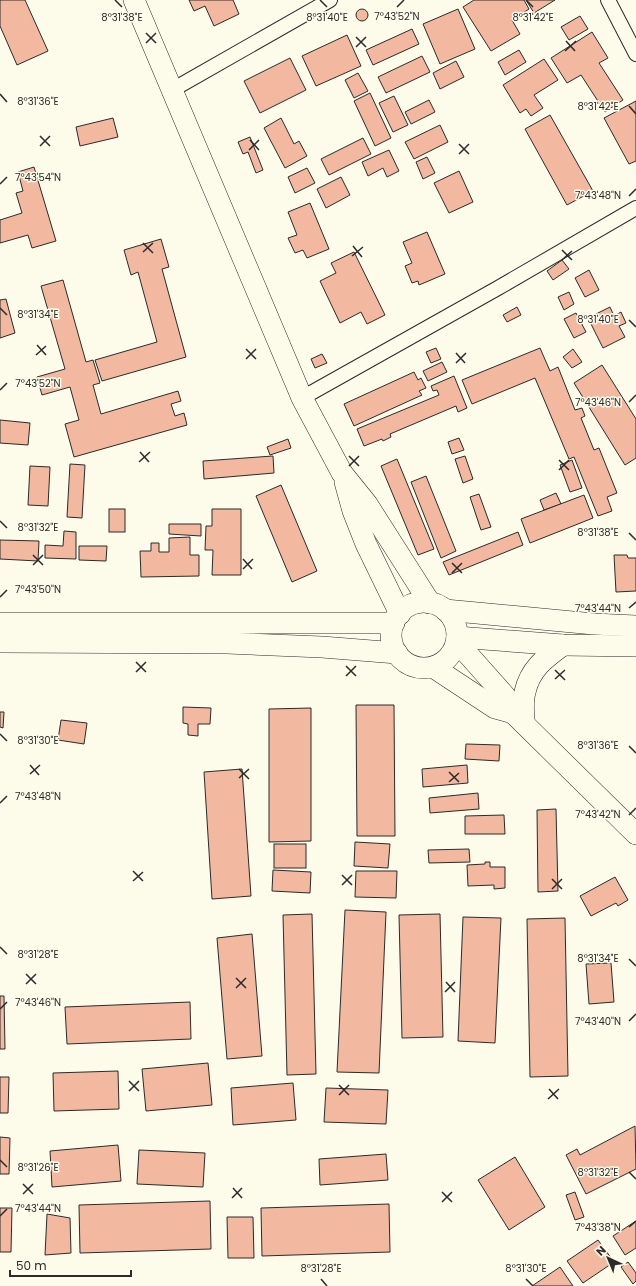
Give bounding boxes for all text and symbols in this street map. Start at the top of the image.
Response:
text: 7°43'52"N [374,9,420,24]
text: 8°31'38"E [101,10,143,25]
text: 8°31'40"E [306,10,348,25]
text: 8°31'42"E [512,10,554,25]
text: 8°31'36"E [17,94,59,109]
text: 8°31'42"E [577,99,619,114]
text: 7°43'54"N [15,170,61,185]
text: 7°43'48"N [575,188,621,203]
text: 8°31'34"E [17,307,59,322]
text: 8°31'40"E [577,312,619,327]
text: 7°43'52"N [15,376,61,391]
text: 7°43'46"N [575,395,621,410]
text: 8°31'32"E [18,520,58,535]
text: 8°31'38"E [577,525,619,540]
text: 7°43'50"N [15,582,61,597]
text: 7°43'44"N [575,601,621,616]
text: 8°31'30"E [17,733,59,748]
text: 8°31'36"E [577,738,619,753]
text: 7°43'48"N [15,789,61,804]
text: 7°43'42"N [575,807,621,822]
text: 8°31'28"E [17,947,59,962]
text: 8°31'34"E [577,951,619,966]
text: 7°43'46"N [15,995,61,1010]
text: 7°43'40"N [575,1014,621,1029]
text: 8°31'26"E [17,1160,59,1175]
text: 8°31'32"E [578,1165,618,1180]
text: 7°43'44"N [15,1201,61,1216]
text: 7°43'38"N [575,1220,621,1235]
north arrow [588,1238,628,1278]
text: N [593,1242,610,1259]
scale bar [10,1252,131,1278]
text: 50 m [16,1257,47,1274]
text: 8°31'28"E [300,1261,342,1276]
text: 8°31'30"E [505,1261,547,1276]

